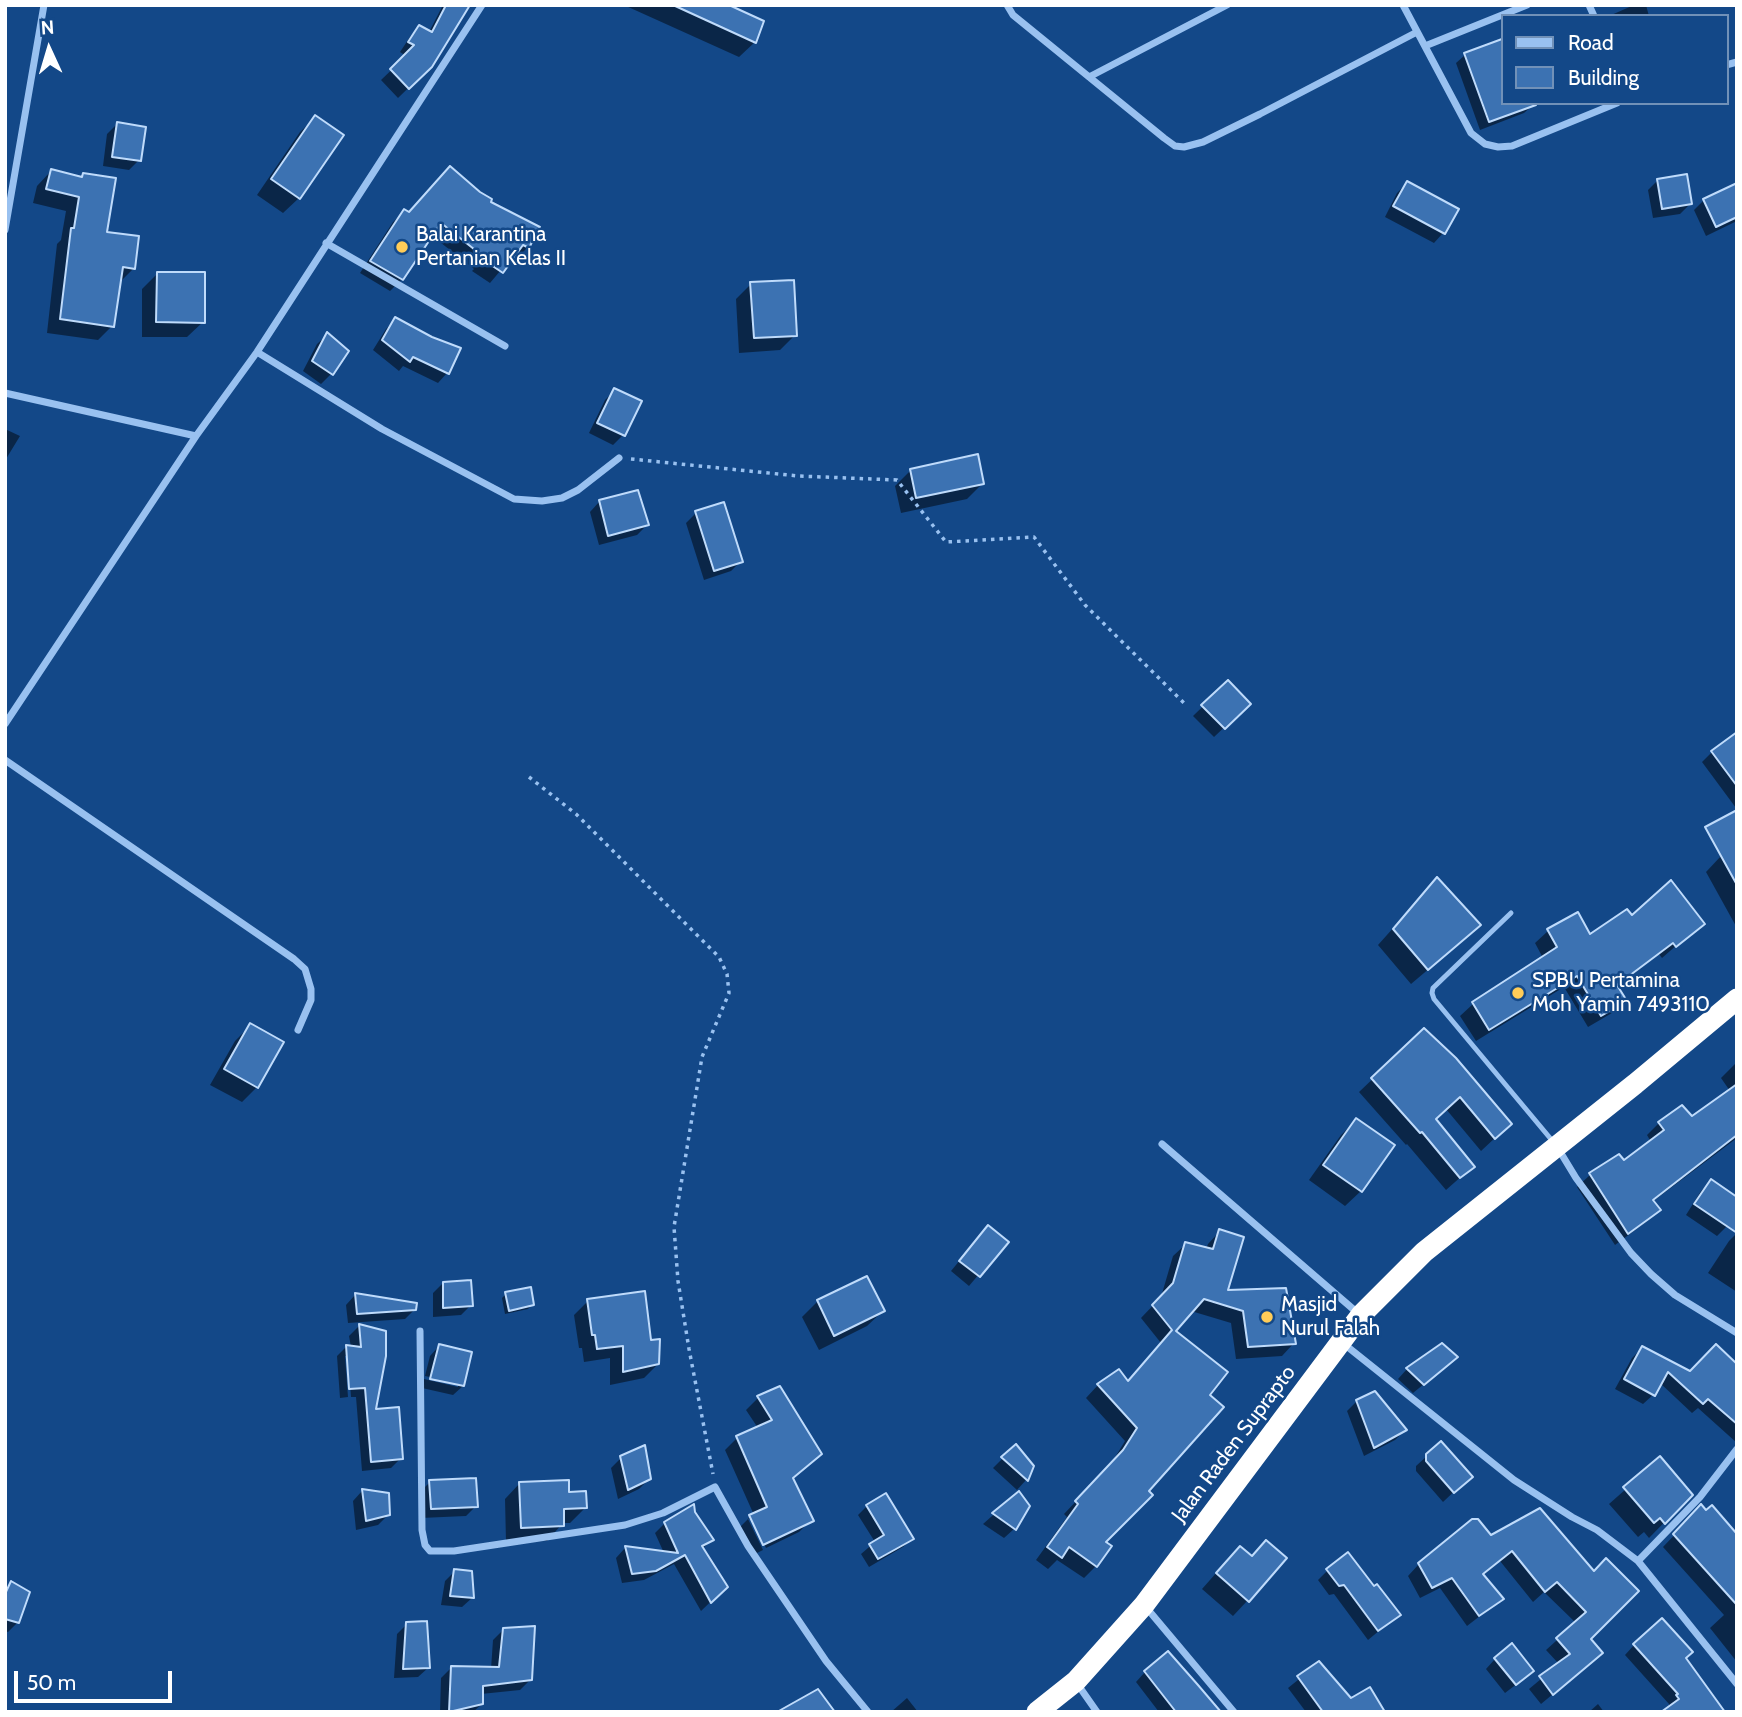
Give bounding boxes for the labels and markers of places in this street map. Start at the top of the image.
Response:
place label: Balai Karantina Pertanian Kelas II [416,222,566,272]
marker: Balai Karantina Pertanian Kelas II [394,239,410,255]
place label: SPBU Pertamina Moh Yamin 7493110 [1532,968,1710,1018]
marker: SPBU Pertamina Moh Yamin 7493110 [1510,985,1526,1001]
place label: Masjid Nurul Falah [1281,1292,1380,1342]
marker: Masjid Nurul Falah [1259,1309,1275,1325]

